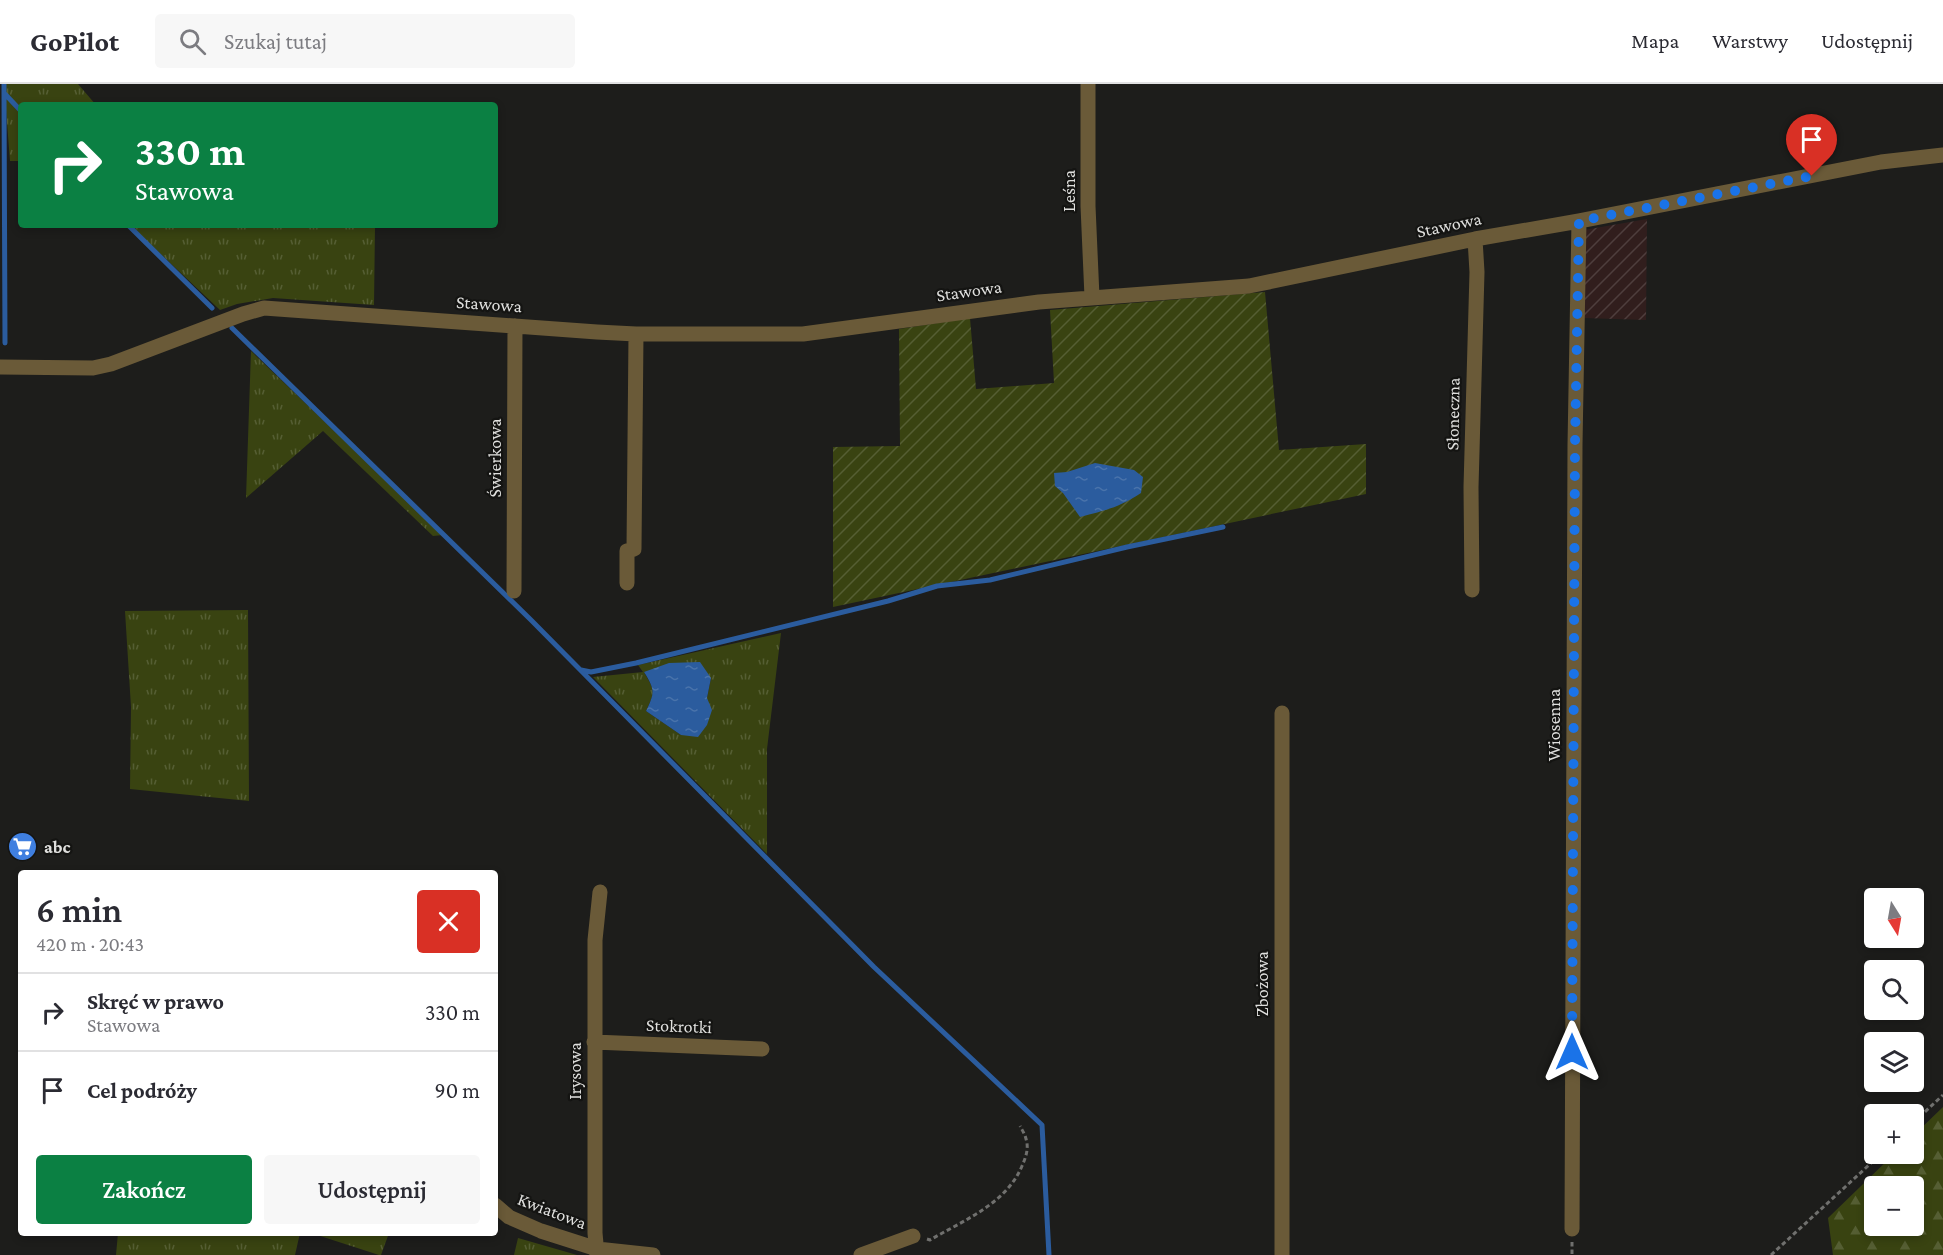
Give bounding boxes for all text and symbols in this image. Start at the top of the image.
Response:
search box [155,14,575,68]
icon: search [176,25,209,58]
text: GoPilot [30,26,119,57]
text: Szukaj tutaj [224,29,327,54]
text: Mapa [1631,29,1679,53]
text: Warstwy [1712,29,1788,53]
text: Udostępnij [1821,29,1913,53]
pin [1786,114,1837,176]
icon: arrive [1795,123,1828,156]
icon: right [36,126,114,204]
text: 330 m [135,127,245,174]
street label: Leśna [1059,170,1079,212]
text: Stawowa [135,176,234,206]
street label: Stawowa [1415,208,1483,242]
street label: Stawowa [935,277,1003,305]
street label: Stawowa [455,292,523,316]
street label: Słoneczna [1442,377,1464,451]
street label: Świerkowa [485,418,505,498]
street label: Wiosenna [1544,689,1564,761]
supermarket icon: abc [7,831,39,863]
place label: abc [44,837,71,857]
north arrow [1864,888,1924,948]
map controls [1864,888,1924,1236]
text: 6 min [36,890,122,930]
button: close [417,890,480,953]
text: 420 m · 20:43 [36,933,144,955]
street label: Zbożowa [1252,951,1272,1017]
button: search [1864,960,1924,1020]
text: Skręć w prawo [87,989,224,1014]
icon: right [36,996,69,1029]
text: 330 m [425,1000,480,1025]
text: Stawowa [87,1014,160,1036]
street label: Stokrotki [646,1015,713,1037]
position arrow [1540,1020,1604,1084]
button: layers [1864,1032,1924,1092]
street label: Irysowa [565,1042,585,1100]
icon: arrive [36,1074,69,1107]
text: Cel podróży [87,1078,197,1103]
text: 90 m [435,1078,480,1103]
button: + [1864,1104,1924,1164]
button: Zakończ [36,1155,252,1224]
button: Udostępnij [264,1155,480,1224]
button: − [1864,1176,1924,1236]
street label: Kwiatowa [515,1189,589,1233]

